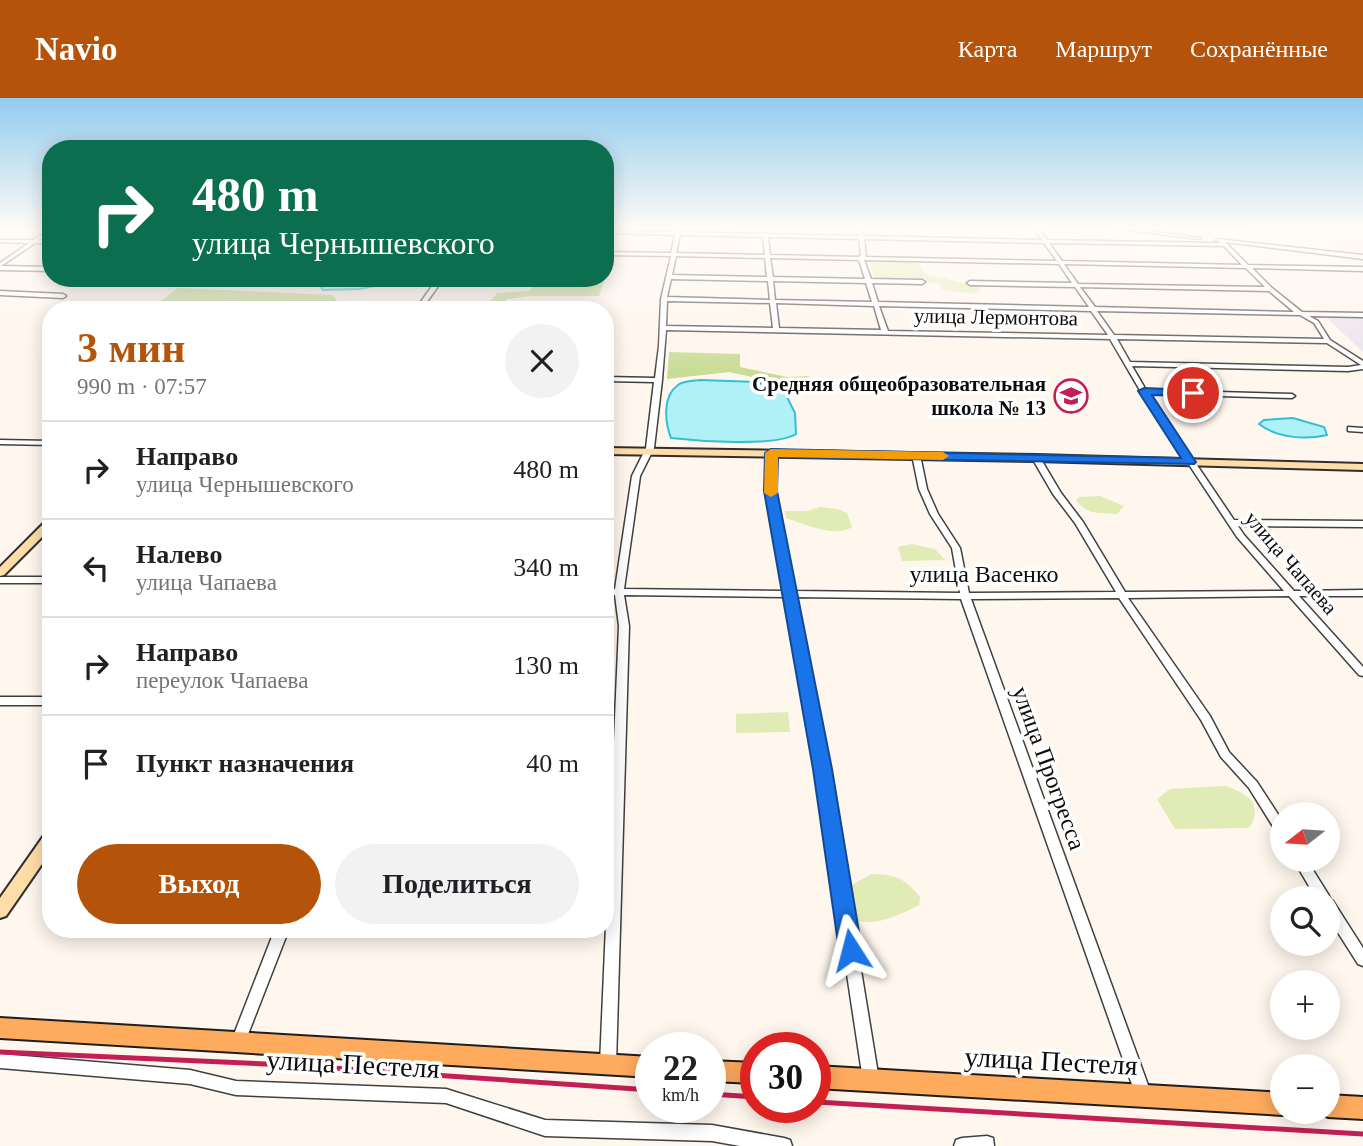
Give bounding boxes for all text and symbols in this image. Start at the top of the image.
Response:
text: Navio [35,31,118,67]
text: Карта [958,36,1017,62]
text: Маршрут [1055,36,1152,62]
text: Сохранённые [1190,36,1328,62]
text: 480 m [192,167,319,222]
icon: right [77,168,168,259]
text: улица Чернышевского [192,225,495,261]
street label: улица Лермонтова [914,304,1079,330]
button: close [505,324,579,398]
text: 3 мин [77,325,186,371]
pin [1163,363,1223,423]
place label: Средняя общеобразовательная школа № 13 [752,372,1046,420]
text: 990 m · 07:57 [77,374,207,399]
icon: arrive [1174,374,1212,412]
school or university icon: Средняя общеобразовательная школа № 13 [1052,377,1090,415]
text: Направо [136,442,238,471]
icon: right [77,451,115,489]
text: 480 m [513,455,579,484]
text: улица Чернышевского [136,472,354,497]
street label: улица Чапаева [1240,507,1343,620]
text: Налево [136,540,222,569]
icon: left [77,549,115,587]
text: 340 m [513,553,579,582]
street label: улица Васенко [910,561,1058,587]
text: улица Чапаева [136,570,277,595]
text: Направо [136,638,238,667]
icon: right [77,647,115,685]
text: 130 m [513,651,579,680]
text: переулок Чапаева [136,668,308,693]
street label: улица Прогресса [1007,683,1091,854]
icon: arrive [77,745,115,783]
text: Пункт назначения [136,749,354,778]
text: 40 m [526,749,579,778]
north arrow [1270,802,1340,872]
map controls [1270,802,1340,1124]
button: Выход [77,844,321,924]
button: Поделиться [335,844,579,924]
button: search [1270,886,1340,956]
position arrow [814,913,888,987]
button: + [1270,970,1340,1040]
speed limit sign: 30 [740,1032,831,1123]
street label: улица Пестеля [964,1041,1139,1081]
street label: улица Пестеля [266,1044,441,1084]
text: 22 [663,1049,698,1088]
button: − [1270,1054,1340,1124]
text: km/h [662,1085,699,1105]

